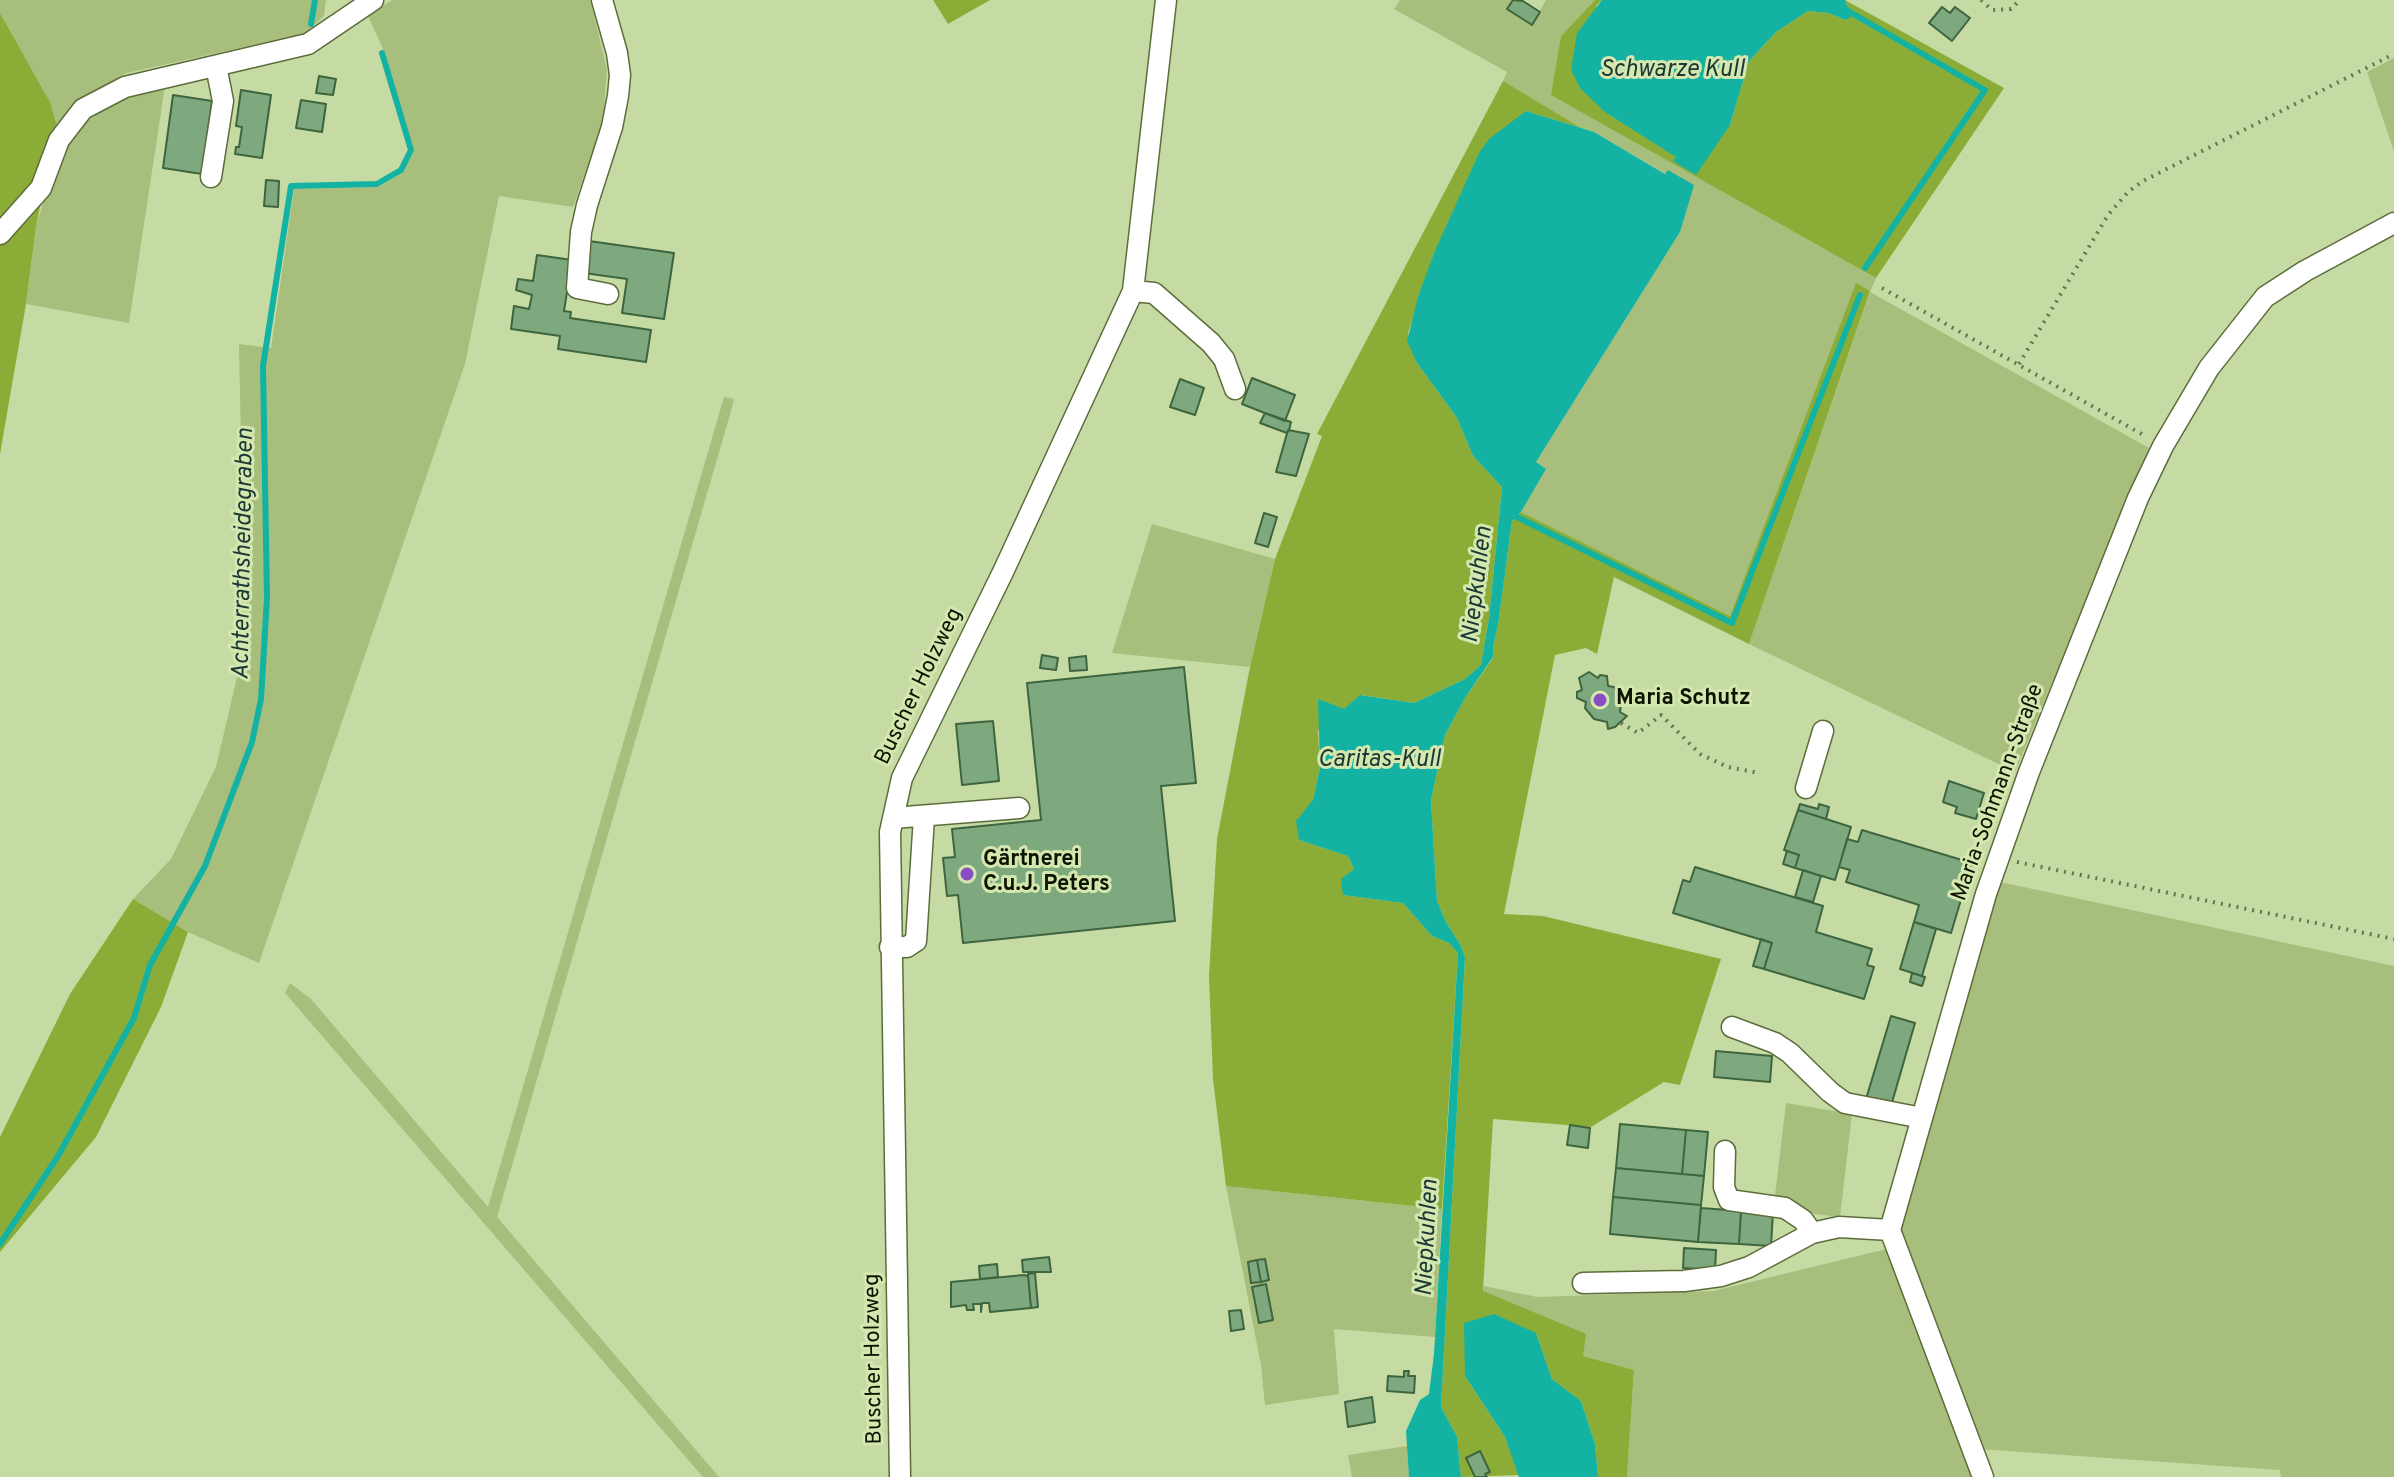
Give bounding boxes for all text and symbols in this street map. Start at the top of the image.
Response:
water label: Schwarze Kull [1600,57,1744,85]
water label: Achterrathsheidegraben [228,428,262,680]
water label: Niepkuhlen [1458,525,1500,645]
street label: Buscher Holzweg [871,604,969,770]
street label: Maria-Sohmann-Straße [1947,681,2051,905]
place label: Maria Schutz [1616,687,1751,713]
marker: Maria Schutz [1591,691,1609,709]
water label: Caritas-Kull [1318,747,1440,775]
place label: Gärtnerei C.u.J. Peters [983,848,1110,900]
marker: Gärtnerei C.u.J. Peters [958,865,976,883]
water label: Niepkuhlen [1412,1179,1446,1297]
street label: Buscher Holzweg [860,1273,890,1445]

